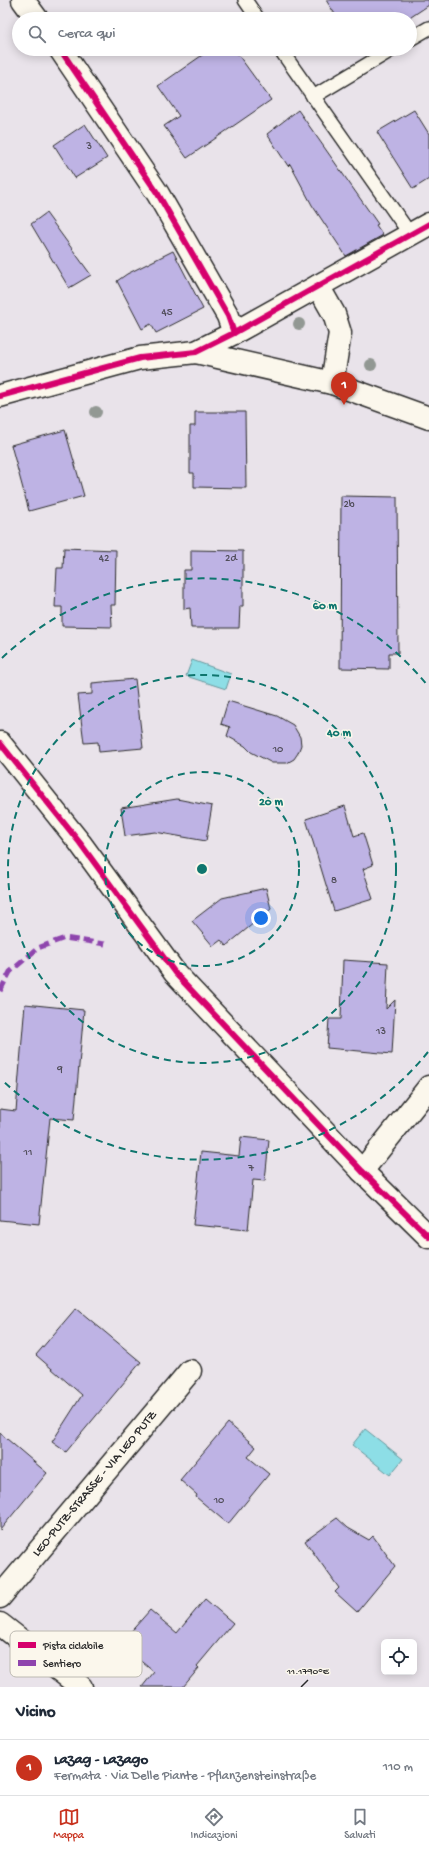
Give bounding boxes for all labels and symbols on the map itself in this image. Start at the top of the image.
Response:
house number: 3 [85,141,92,153]
house number: 45 [162,307,173,319]
pin: 1 [331,372,357,405]
house number: 2b [343,499,355,511]
house number: 42 [99,553,110,565]
house number: 2d [225,553,238,565]
text: 60 m [313,600,338,614]
text: 40 m [326,727,351,741]
house number: 10 [272,744,283,756]
text: 20 m [259,796,284,810]
centre of rings [195,862,209,876]
house number: 8 [331,875,337,887]
your location [251,908,271,928]
house number: 13 [375,1026,386,1038]
house number: 9 [56,1064,63,1076]
house number: 11 [23,1147,32,1159]
house number: 7 [247,1163,254,1175]
street label: LEO-PUTZ-STRASSE - VIA LEO PUTZ [30,1408,161,1560]
house number: 10 [213,1495,224,1507]
legend [10,1631,142,1677]
text: Pista ciclabile [42,1641,104,1653]
text: Sentiero [43,1659,81,1671]
text: 11.1790°E [286,1666,330,1678]

